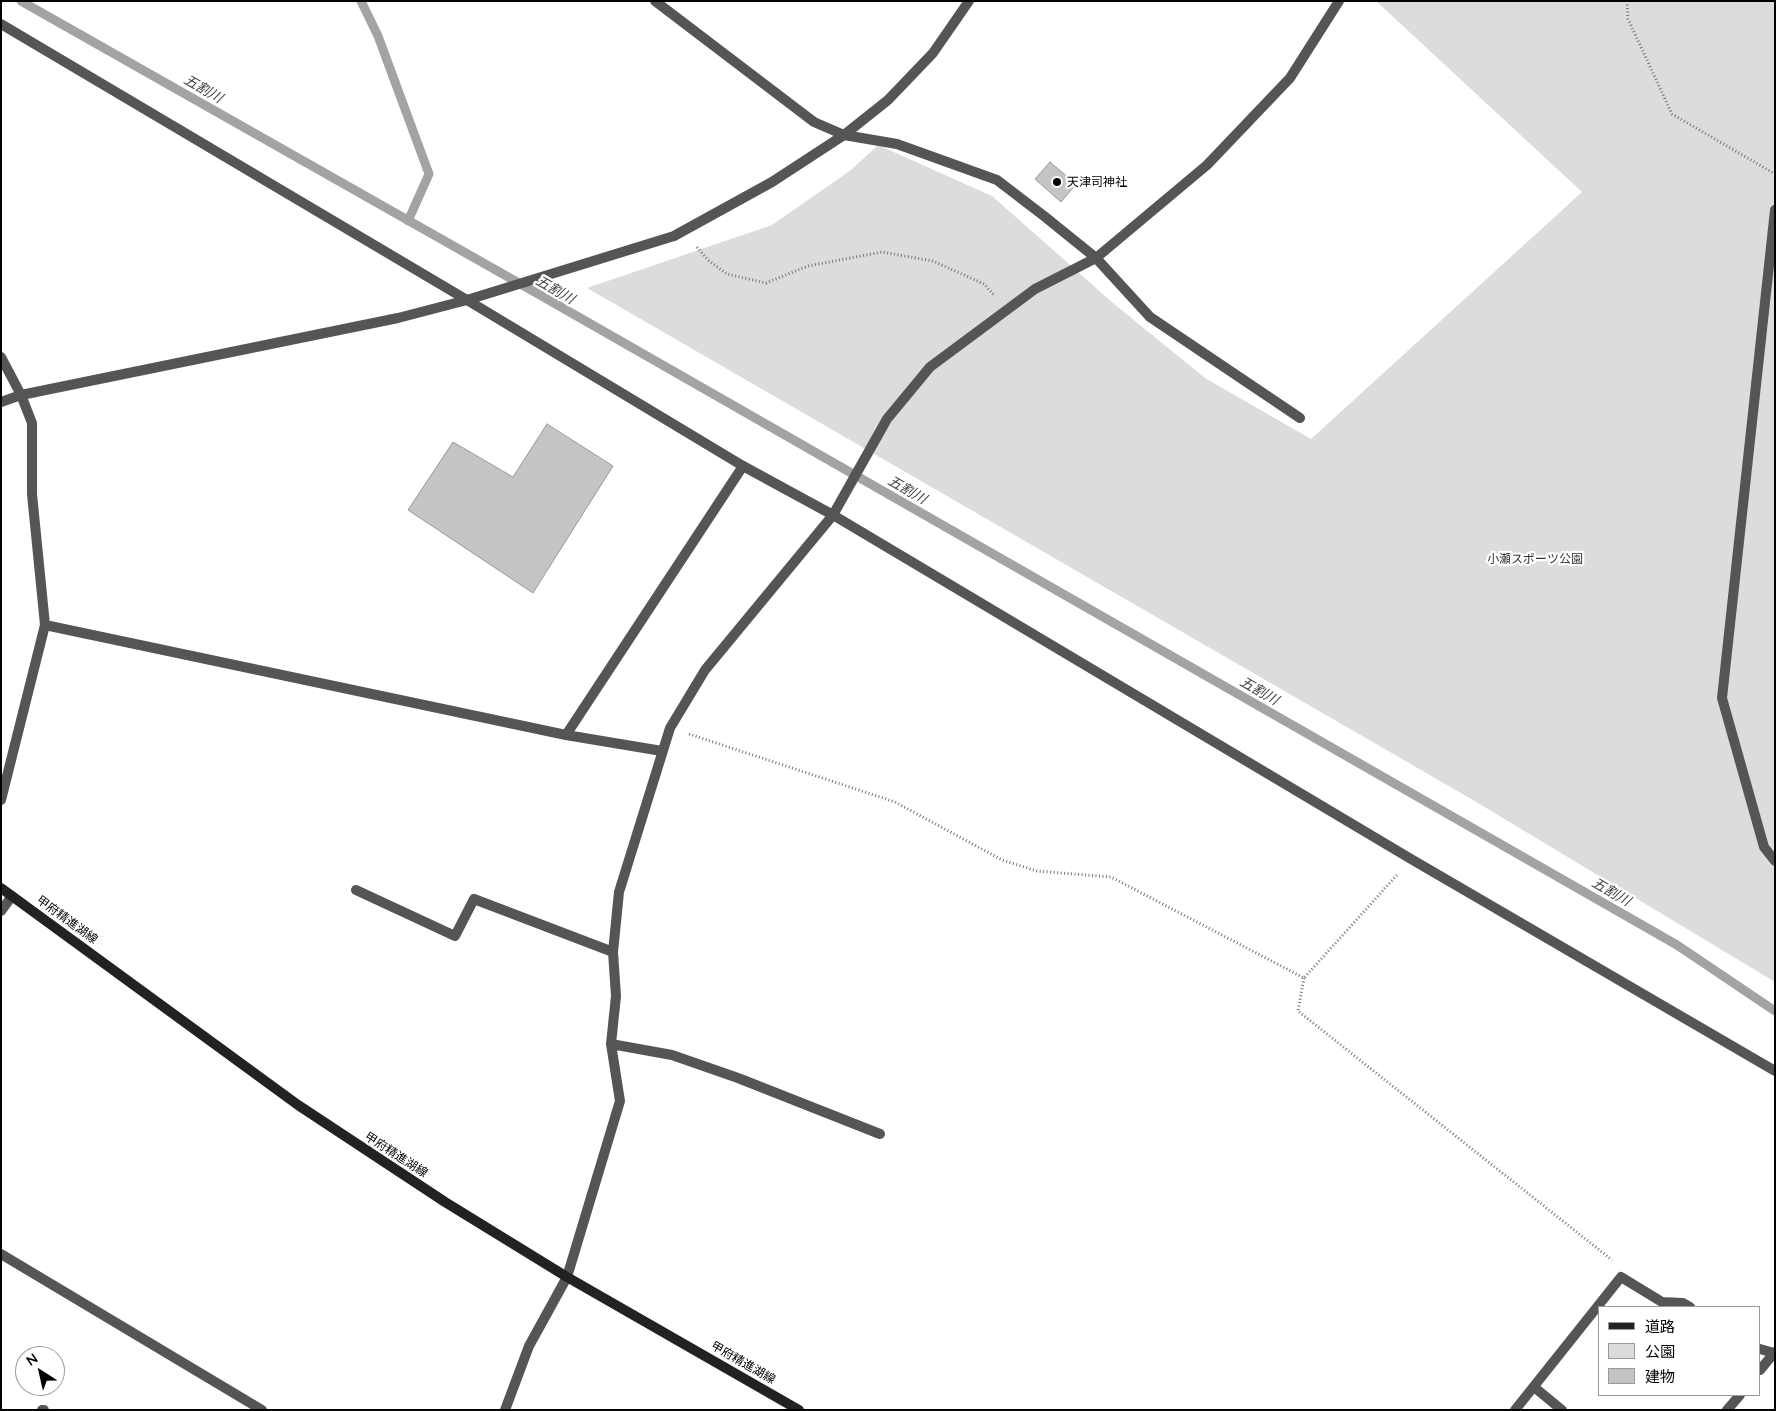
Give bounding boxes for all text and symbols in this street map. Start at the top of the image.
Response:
water label: 五割川 [181,71,225,107]
place label: 天津司神社 [1067,175,1127,189]
marker: 天津司神社 [1051,176,1063,188]
water label: 五割川 [533,272,577,308]
water label: 五割川 [885,472,929,508]
park label: 小瀬スポーツ公園 [1487,552,1583,566]
water label: 五割川 [1237,673,1281,709]
water label: 五割川 [1589,874,1633,910]
street label: 甲府精進湖線 [34,893,100,947]
street label: 甲府精進湖線 [362,1129,430,1181]
legend [1598,1306,1761,1396]
text: 道路 [1645,1317,1675,1336]
street label: 甲府精進湖線 [708,1339,778,1387]
text: 公園 [1645,1342,1675,1361]
north arrow [15,1346,65,1396]
text: N [23,1349,41,1370]
text: 建物 [1645,1367,1675,1386]

